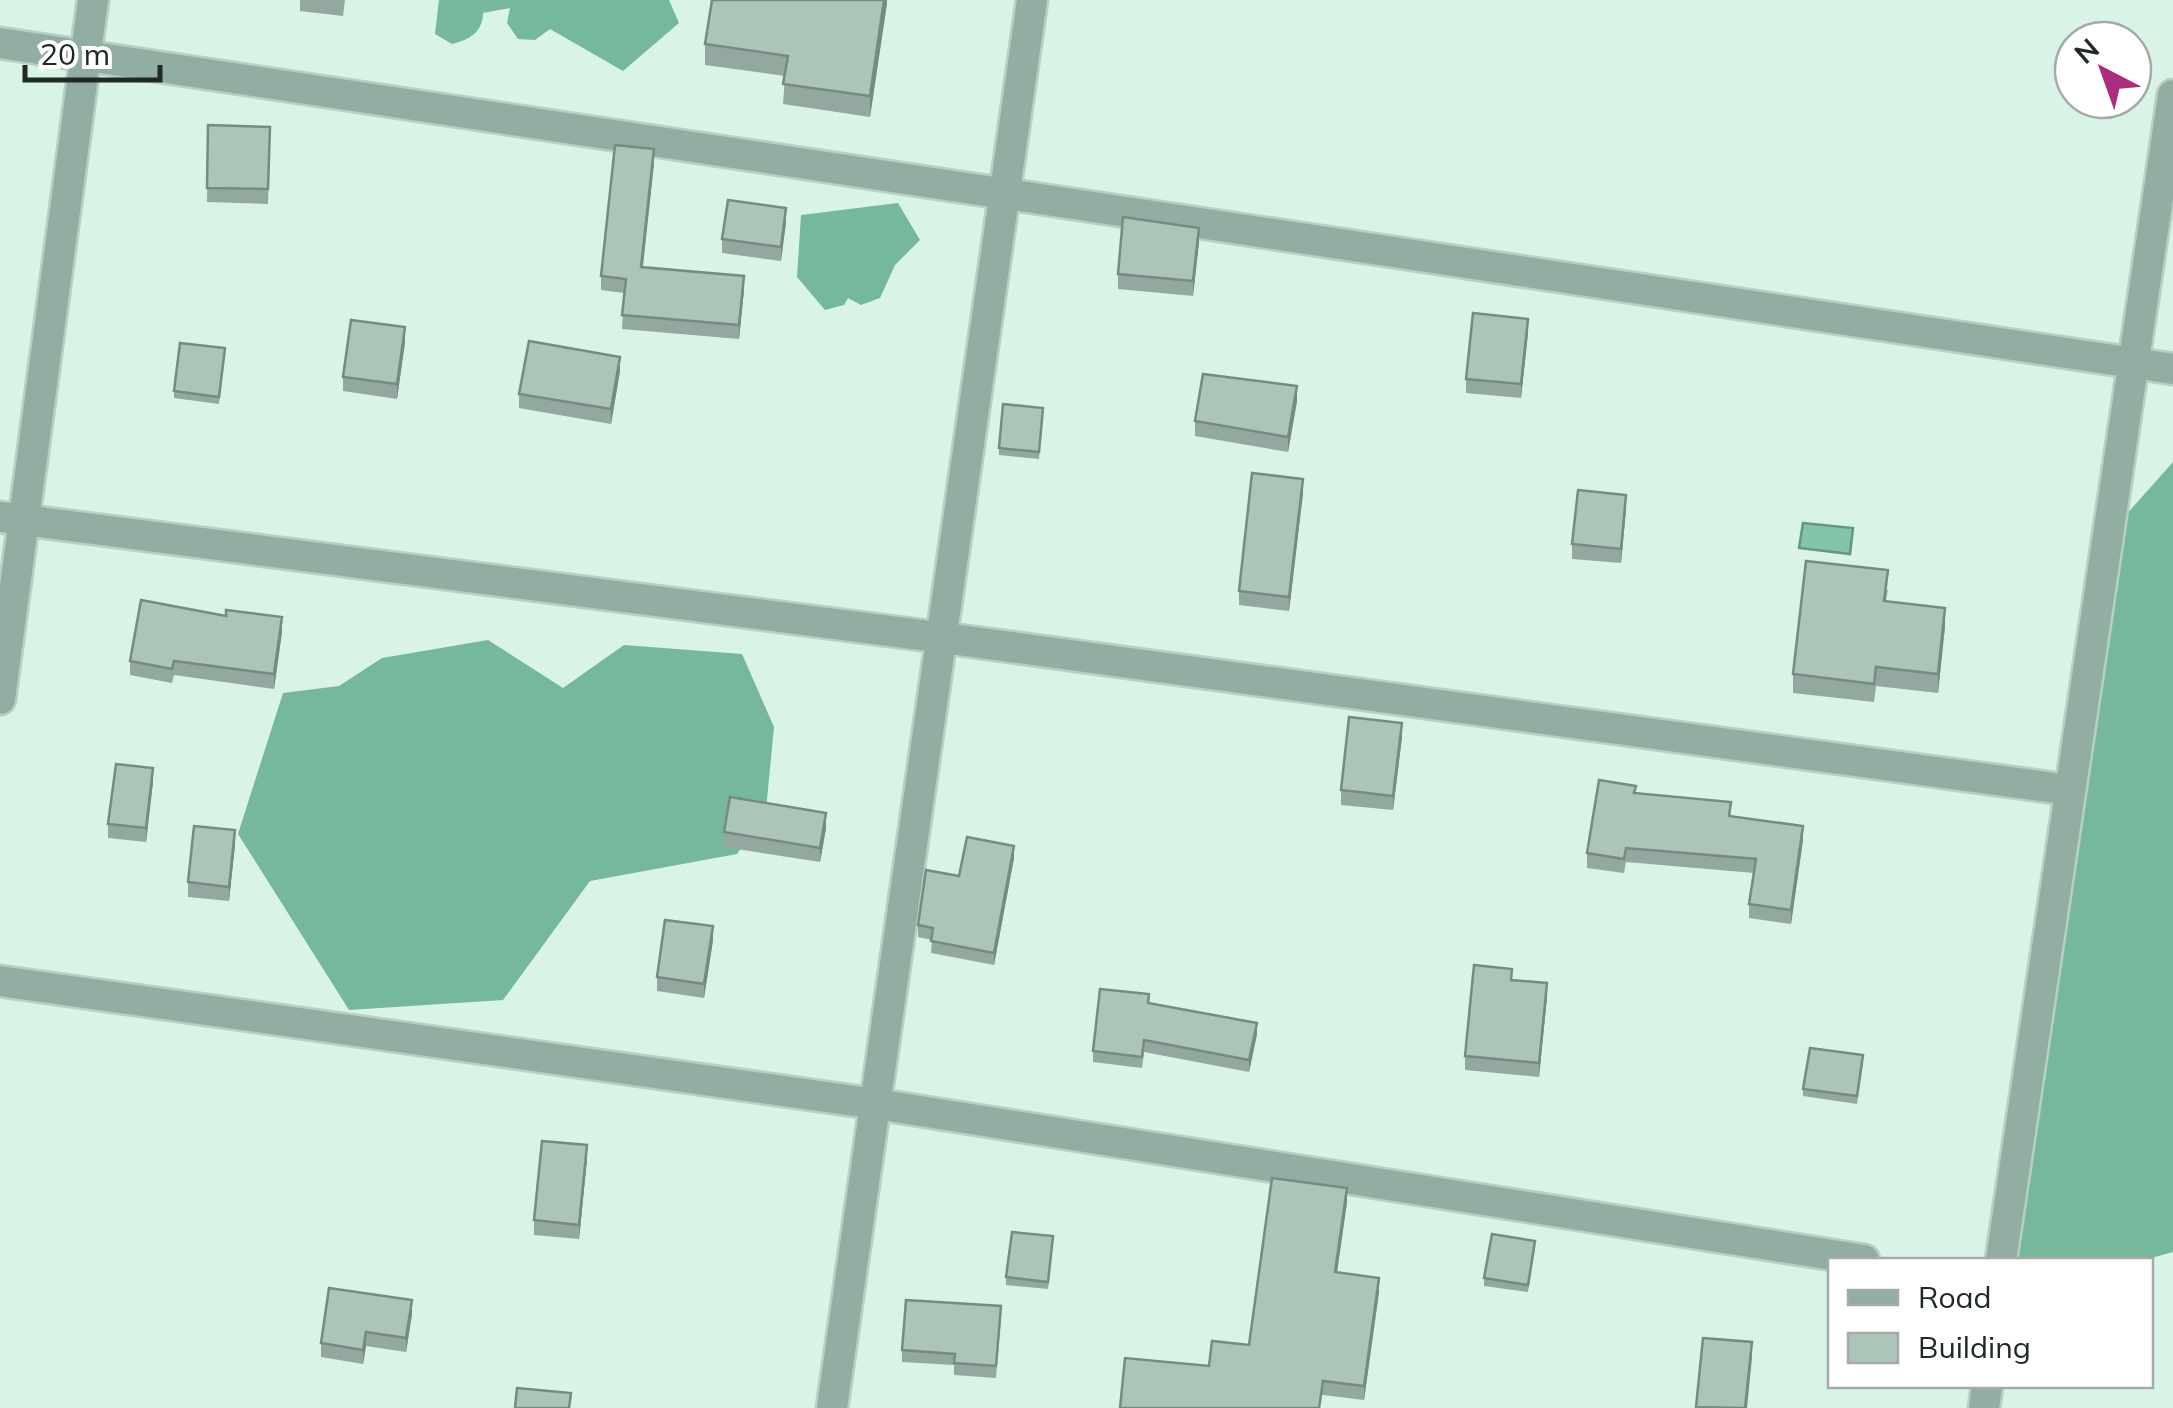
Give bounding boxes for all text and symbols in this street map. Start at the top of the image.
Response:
scale bar [25,20,160,82]
north arrow [2053,20,2153,120]
text: N [2067,31,2106,71]
text: 20 m [40,35,110,73]
legend [1828,1258,2153,1388]
text: Road [1918,1278,1992,1316]
text: Building [1918,1328,2031,1366]

